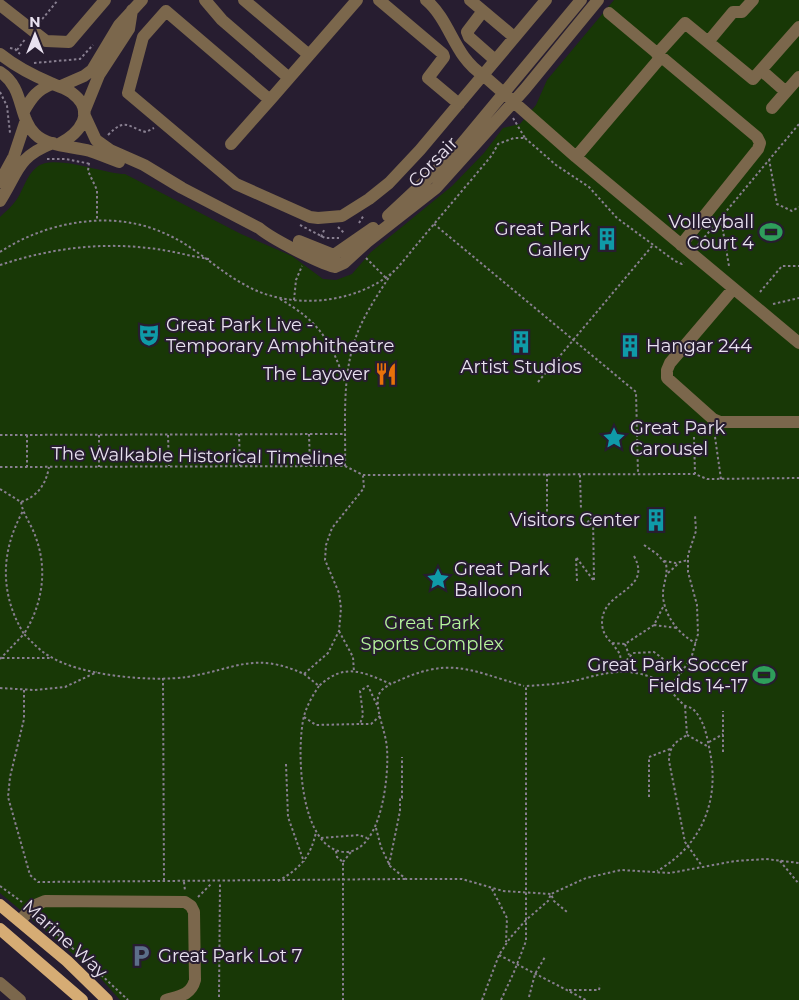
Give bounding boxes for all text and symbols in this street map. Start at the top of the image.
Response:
north arrow [10,10,60,60]
text: N [29,13,41,31]
street label: Corsair [403,132,463,192]
place label: Volleyball Court 4 [668,211,754,254]
place label: Great Park Gallery [495,218,590,261]
sports icon: Volleyball Court 4 [758,219,784,245]
building icon: Great Park Gallery [594,226,620,252]
place label: Great Park Live - Temporary Amphitheatre [166,314,395,357]
theatre icon: Great Park Live - Temporary Amphitheatre [136,322,162,348]
building icon: Artist Studios [508,329,534,355]
building icon: Hangar 244 [617,333,643,359]
place label: Hangar 244 [646,335,752,357]
place label: Artist Studios [461,356,582,378]
restaurant icon: The Layover [373,361,399,387]
place label: The Layover [263,363,370,385]
place label: Great Park Carousel [630,417,726,460]
place icon: Great Park Carousel [601,425,627,451]
street label: The Walkable Historical Timeline [51,442,345,470]
building icon: Visitors Center [643,507,669,533]
place label: Visitors Center [510,509,640,531]
place label: Great Park Balloon [454,558,550,601]
place icon: Great Park Balloon [425,566,451,592]
park label: Great Park Sports Complex [361,612,504,655]
place label: Great Park Soccer Fields 14-17 [588,654,748,697]
sports icon: Great Park Soccer Fields 14-17 [751,662,777,688]
street label: Marine Way [18,895,112,983]
parking icon: Great Park Lot 7 [128,943,154,969]
place label: Great Park Lot 7 [158,945,302,967]

